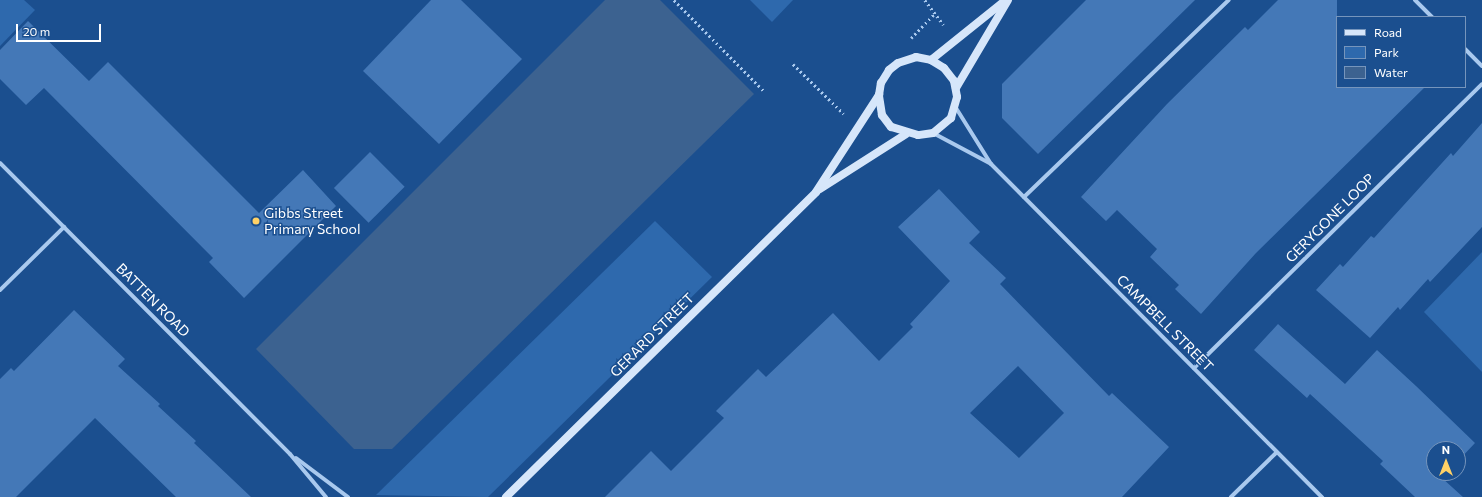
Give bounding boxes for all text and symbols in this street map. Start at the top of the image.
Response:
scale bar [18,16,103,42]
legend [1336,16,1466,88]
text: 20 m [23,24,50,38]
text: Road [1374,25,1402,39]
text: Park [1374,45,1399,59]
text: Water [1374,65,1408,79]
street label: GERYGONE LOOP [1282,170,1378,266]
place label: Gibbs Street Primary School [264,205,360,238]
marker: Gibbs Street Primary School [251,216,261,226]
street label: BATTEN ROAD [113,260,193,340]
street label: CAMPBELL STREET [1113,271,1217,375]
street label: GERARD STREET [606,289,698,381]
north arrow [1426,441,1466,481]
text: N [1442,443,1450,456]

